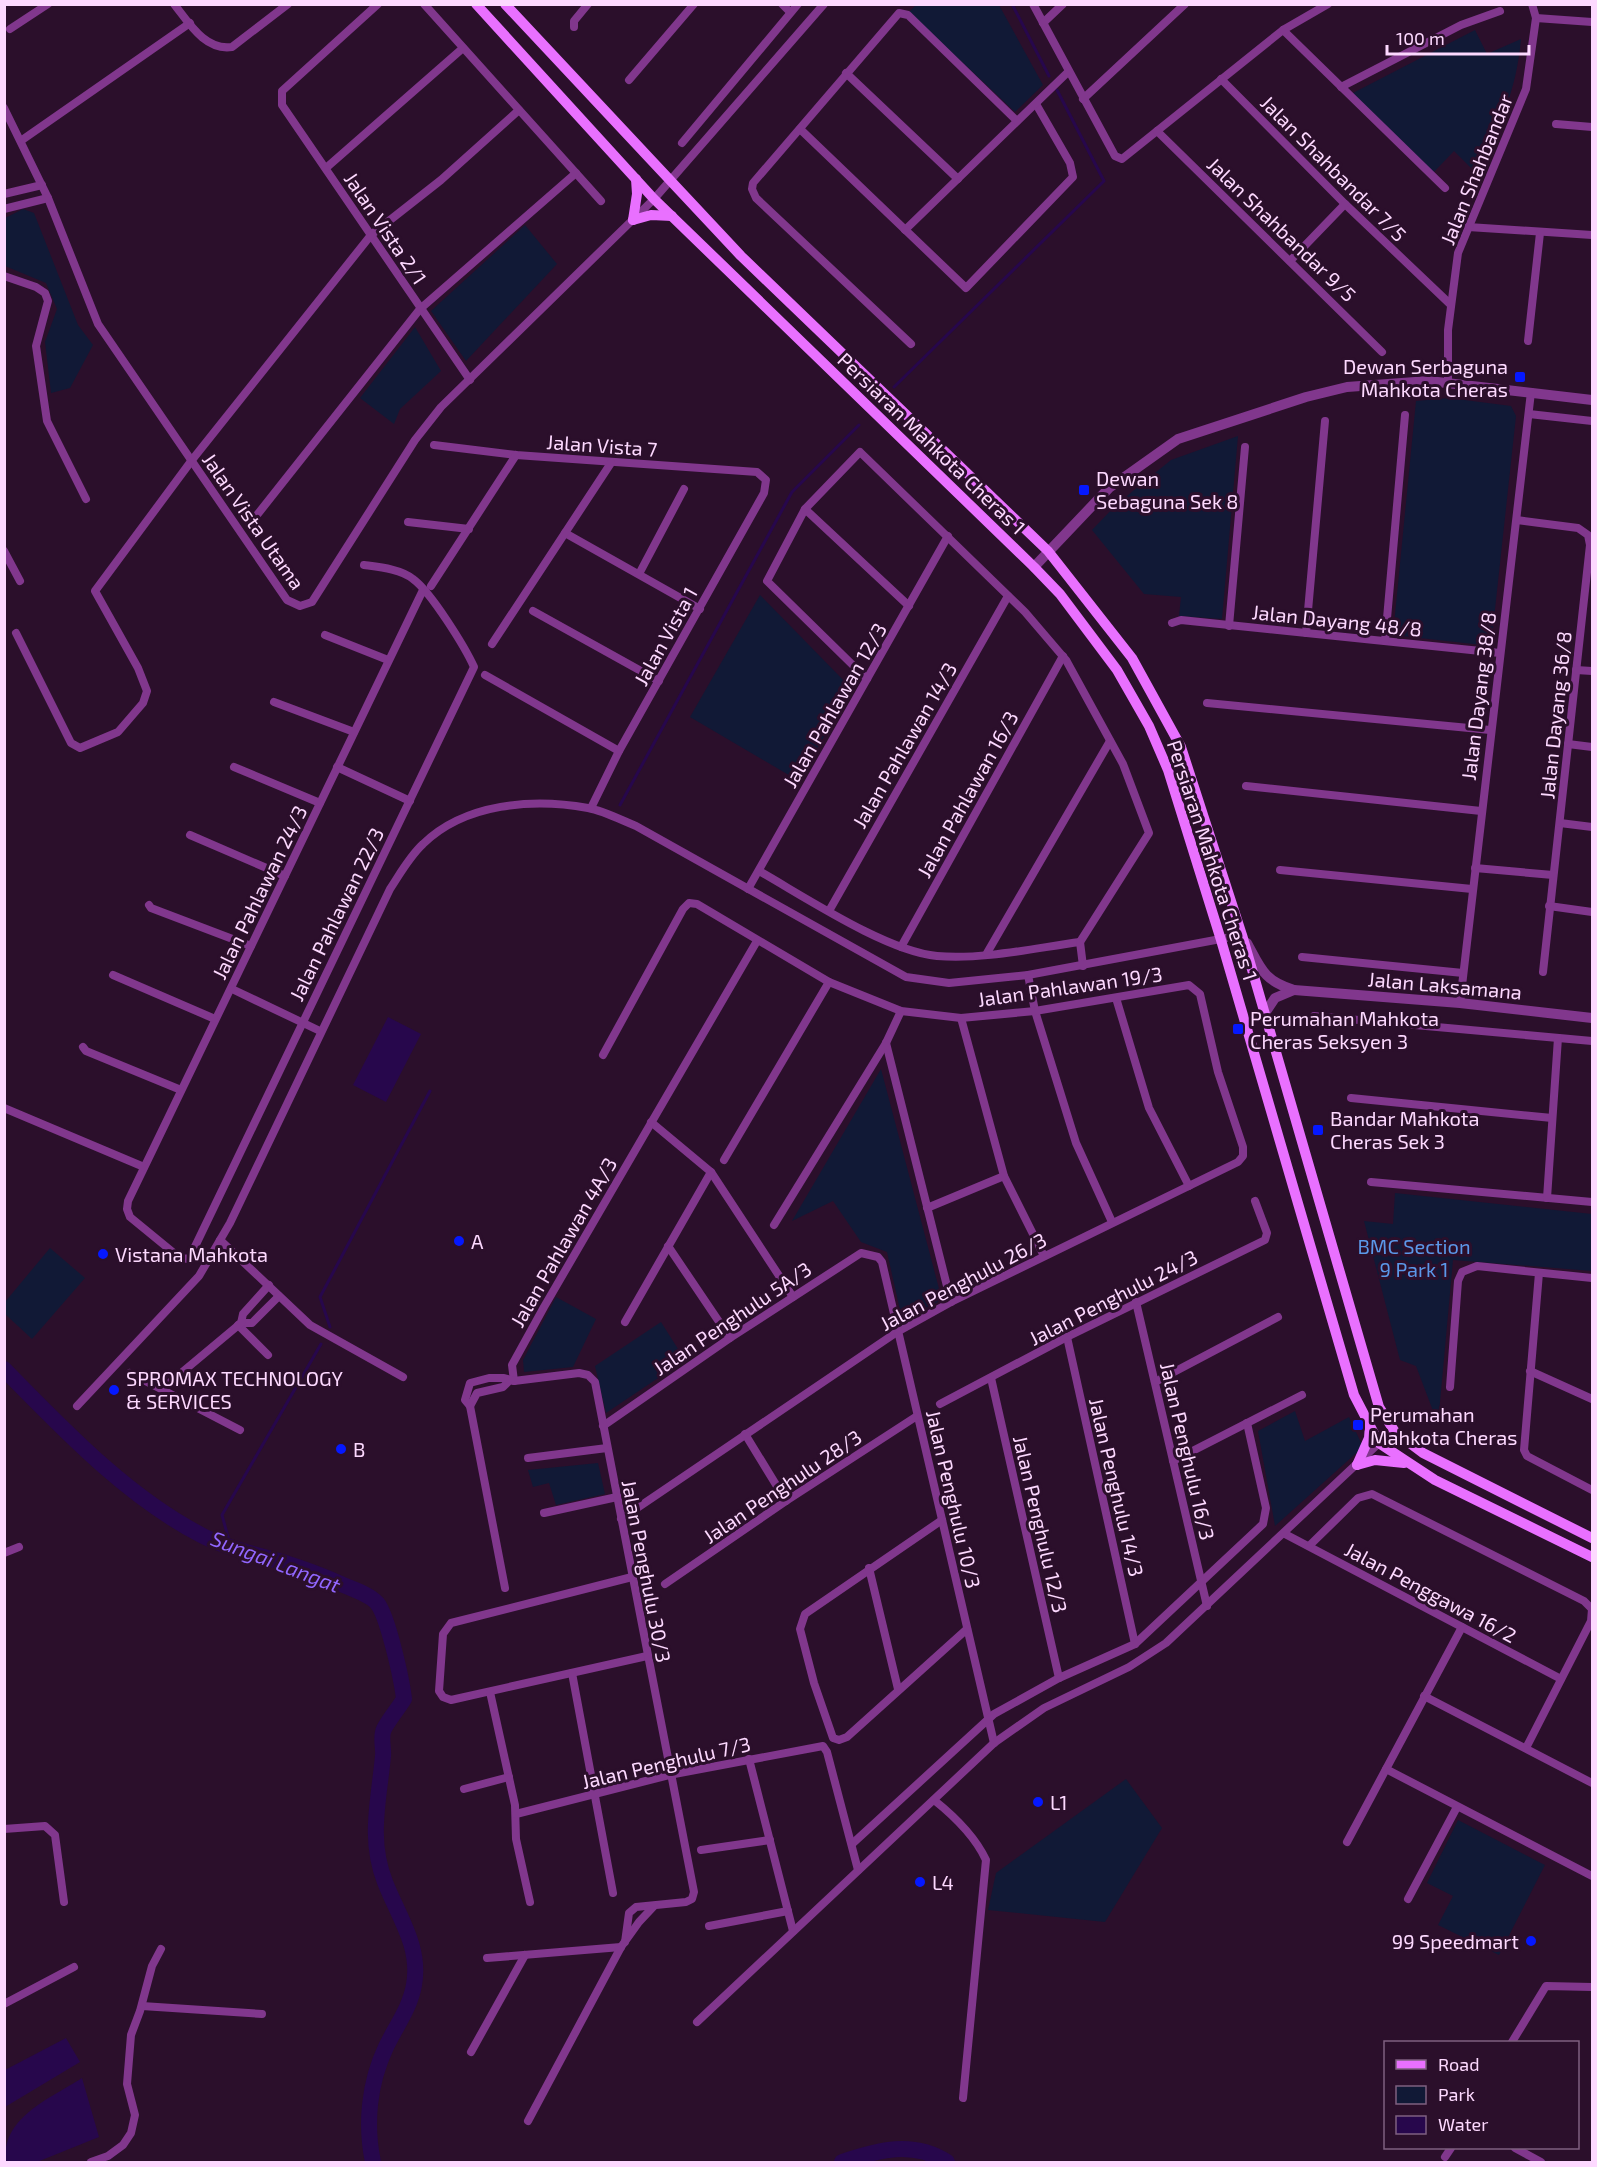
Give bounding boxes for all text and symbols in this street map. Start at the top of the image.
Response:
scale bar [1387,18,1530,56]
text: 100 m [1396,27,1445,49]
street label: Jalan Shahbandar 7/5 [1256,90,1412,246]
street label: Jalan Shahbandar [1435,90,1517,248]
street label: Jalan Shahbandar 9/5 [1203,152,1361,306]
street label: Jalan Vista 2/1 [340,167,432,289]
street label: Persiaran Mahkota Cheras 1 [833,347,1031,539]
place label: Dewan Serbaguna Mahkota Cheras [1343,354,1508,401]
marker: Dewan Serbaguna Mahkota Cheras [1513,370,1527,384]
street label: Jalan Vista 7 [546,429,658,461]
street label: Jalan Vista Utama [198,448,310,594]
place label: Dewan Sebaguna Sek 8 [1096,466,1239,513]
marker: Dewan Sebaguna Sek 8 [1077,483,1091,497]
street label: Jalan Vista 1 [628,583,702,689]
street label: Jalan Dayang 48/8 [1251,599,1423,641]
street label: Jalan Dayang 38/8 [1456,610,1500,782]
street label: Jalan Pahlawan 12/3 [777,618,891,792]
street label: Jalan Dayang 36/8 [1534,630,1576,800]
street label: Jalan Pahlawan 14/3 [847,658,961,832]
street label: Jalan Pahlawan 16/3 [911,707,1023,881]
street label: Persiaran Mahkota Cheras 1 [1163,737,1263,983]
street label: Jalan Pahlawan 24/3 [206,801,312,983]
street label: Jalan Pahlawan 22/3 [284,824,388,1004]
street label: Jalan Pahlawan 19/3 [976,961,1164,1011]
street label: Jalan Laksamana [1367,966,1523,1004]
place label: Perumahan Mahkota Cheras Seksyen 3 [1250,1006,1439,1053]
marker: Perumahan Mahkota Cheras Seksyen 3 [1231,1022,1245,1036]
place label: Bandar Mahkota Cheras Sek 3 [1330,1106,1479,1153]
marker: Bandar Mahkota Cheras Sek 3 [1311,1123,1325,1137]
street label: Jalan Pahlawan 4A/3 [505,1153,621,1331]
street label: Jalan Penghulu 26/3 [876,1227,1050,1335]
place label: A [471,1229,484,1253]
marker: A [452,1234,466,1248]
park label: BMC Section 9 Park 1 [1357,1234,1471,1281]
place label: Vistana Mahkota [115,1242,268,1266]
street label: Jalan Penghulu 24/3 [1025,1244,1201,1350]
marker: Vistana Mahkota [96,1247,110,1261]
street label: Jalan Penghulu 5A/3 [648,1256,816,1380]
street label: Jalan Penghulu 16/3 [1156,1360,1220,1542]
place label: SPROMAX TECHNOLOGY & SERVICES [126,1366,344,1413]
marker: SPROMAX TECHNOLOGY & SERVICES [107,1383,121,1397]
street label: Jalan Penghulu 14/3 [1085,1395,1149,1579]
place label: Perumahan Mahkota Cheras [1370,1402,1517,1449]
street label: Jalan Penghulu 10/3 [922,1407,986,1591]
marker: Perumahan Mahkota Cheras [1351,1418,1365,1432]
street label: Jalan Penghulu 28/3 [698,1424,866,1548]
street label: Jalan Penghulu 12/3 [1009,1433,1073,1615]
place label: B [353,1437,365,1461]
marker: B [334,1442,348,1456]
street label: Jalan Penghulu 30/3 [618,1478,676,1664]
water label: Sungai Langat [208,1525,344,1597]
street label: Jalan Penggawa 16/2 [1341,1537,1521,1647]
street label: Jalan Penghulu 7/3 [579,1731,753,1793]
place label: L1 [1050,1790,1067,1814]
marker: L1 [1031,1795,1045,1809]
place label: L4 [932,1870,954,1894]
marker: L4 [913,1875,927,1889]
place label: 99 Speedmart [1392,1929,1519,1953]
marker: 99 Speedmart [1524,1934,1538,1948]
legend [1384,2041,1579,2149]
text: Road [1438,2053,1479,2075]
text: Park [1438,2083,1475,2105]
text: Water [1438,2113,1488,2135]

